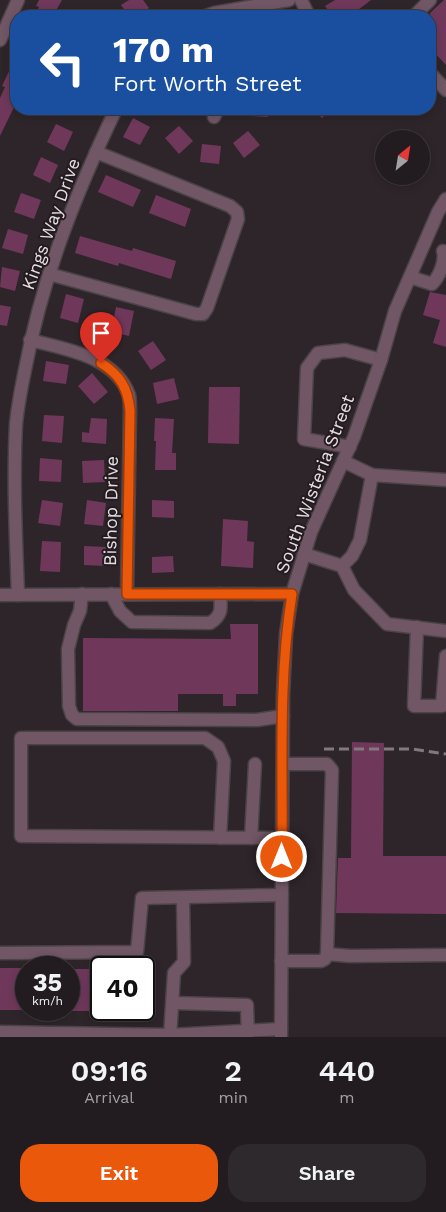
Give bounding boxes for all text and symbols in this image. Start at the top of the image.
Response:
text: 170 m [113,29,214,71]
icon: left [30,30,95,95]
text: Fort Worth Street [113,71,301,96]
north arrow [375,130,430,185]
map controls [375,130,430,185]
street label: Kings Way Drive [17,155,84,292]
pin [80,312,122,363]
icon: arrive [87,319,115,347]
street label: South Wisteria Street [271,391,358,576]
street label: Bishop Drive [99,456,122,566]
position arrow [255,830,307,882]
speed limit sign: 40 [90,956,155,1021]
text: 35 [33,968,62,997]
text: km/h [32,994,63,1008]
text: 09:16 [71,1053,148,1088]
text: 2 [224,1053,242,1088]
text: 440 [318,1053,375,1088]
text: Arrival [84,1088,134,1107]
text: min [218,1088,248,1107]
text: m [339,1088,355,1107]
button: Exit [20,1144,218,1202]
button: Share [228,1144,426,1202]

